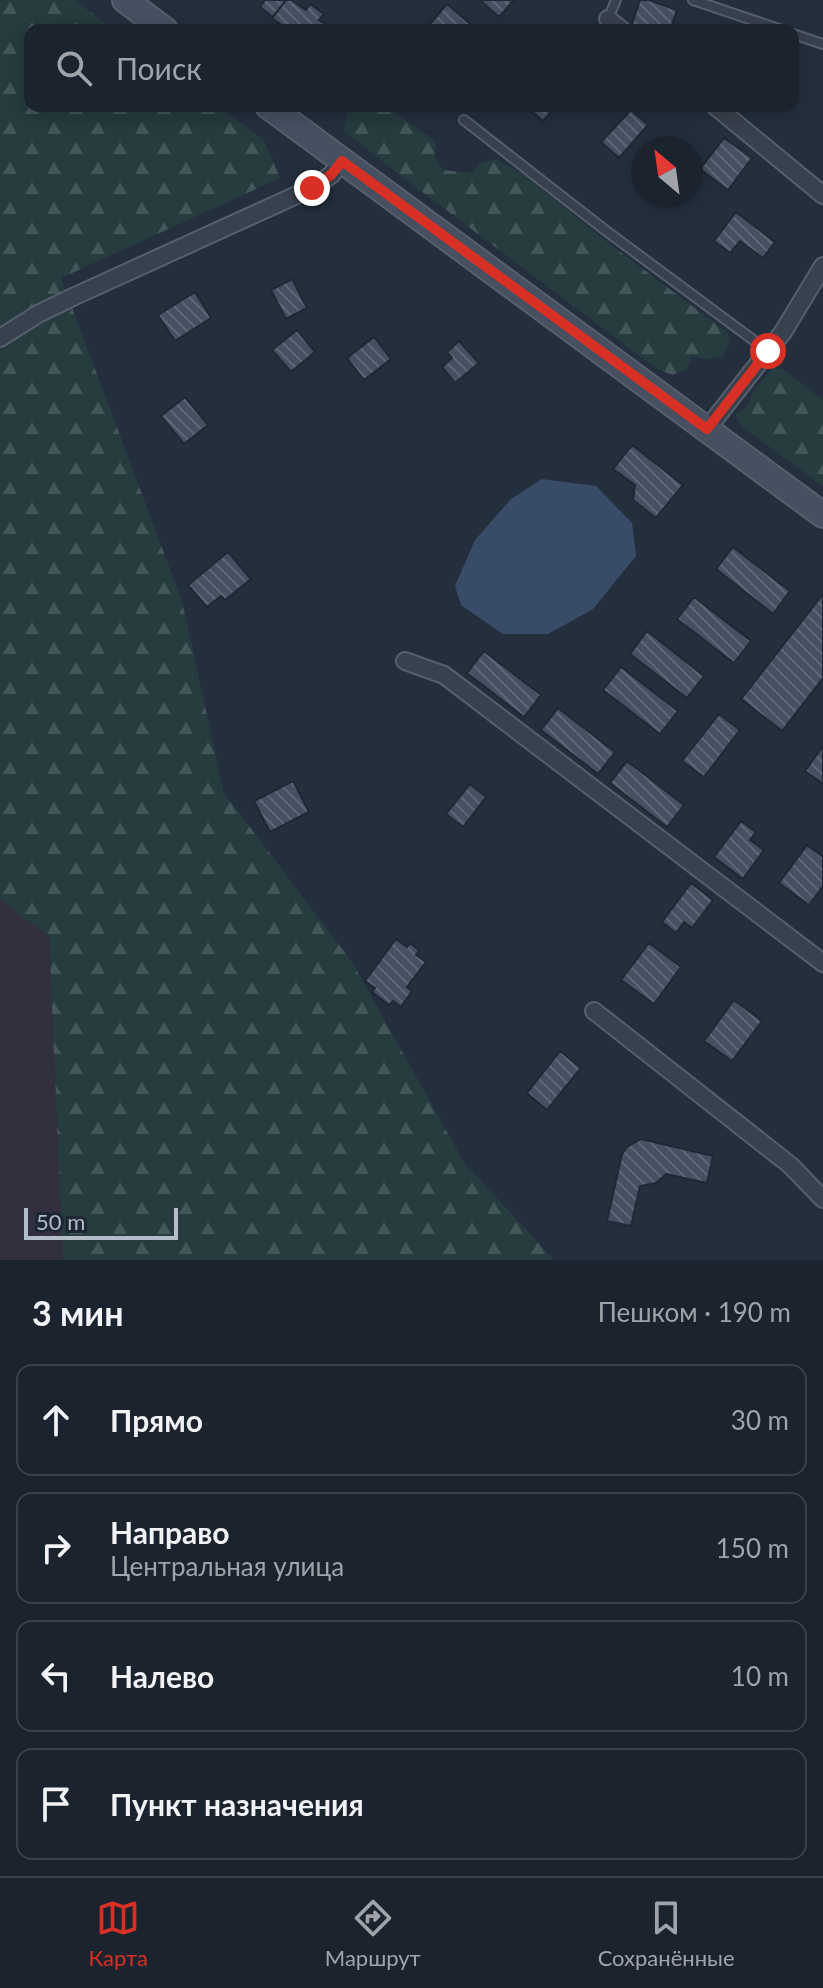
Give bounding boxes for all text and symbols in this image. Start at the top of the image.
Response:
search box [24,24,799,112]
icon: search [52,46,96,90]
text: Поиск [116,50,202,86]
north arrow [631,136,703,208]
route end [294,170,330,206]
route start [750,333,786,369]
scale bar [24,1204,178,1240]
text: 50 m [36,1208,85,1235]
text: 3 мин [32,1292,124,1333]
text: Пешком · 190 m [598,1296,791,1328]
icon: ahead [34,1398,78,1442]
text: Прямо [110,1402,203,1438]
text: 30 m [731,1404,789,1436]
text: Направо [110,1514,230,1550]
icon: right [34,1526,78,1570]
text: 150 m [716,1532,789,1564]
text: Центральная улица [110,1550,344,1582]
icon: left [34,1654,78,1698]
text: Налево [110,1658,214,1694]
text: 10 m [731,1660,789,1692]
icon: arrive [34,1782,78,1826]
text: Пункт назначения [110,1786,364,1822]
tab: Карта [88,1896,148,1971]
tab: Маршрут [325,1896,421,1971]
tab: Сохранённые [598,1896,735,1971]

